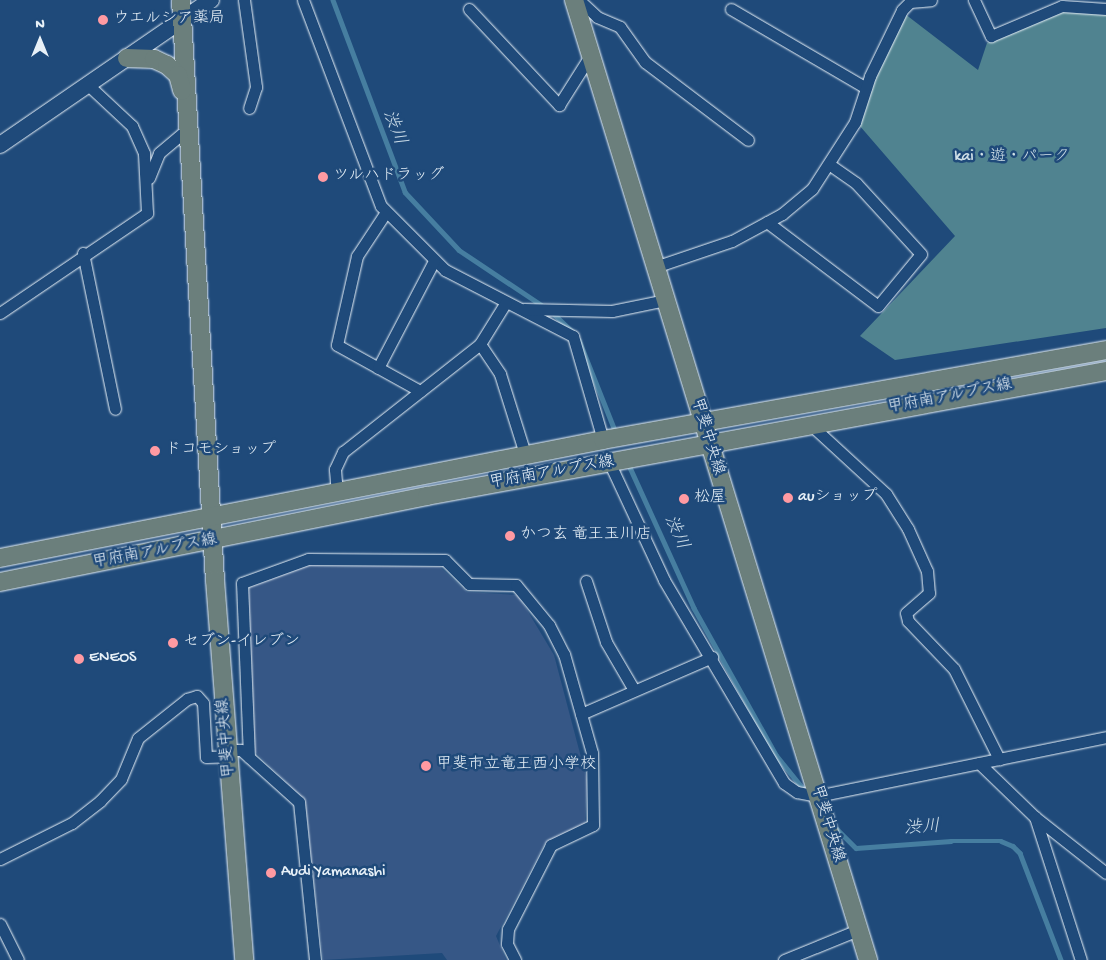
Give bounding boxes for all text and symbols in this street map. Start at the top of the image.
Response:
place label: ウエルシア薬局 [113,10,225,30]
marker: ウエルシア薬局 [97,14,109,26]
north arrow [15,15,65,65]
text: N [35,16,45,33]
water label: 渋川 [376,107,410,149]
park label: kai・遊・パーク [954,148,1070,168]
place label: ツルハドラッグ [333,167,445,187]
marker: ツルハドラッグ [317,171,329,183]
street label: 甲府南アルプス線 [885,376,1015,420]
street label: 甲斐中央線 [685,396,727,478]
place label: ドコモショップ [165,441,277,461]
marker: ドコモショップ [149,445,161,457]
street label: 甲府南アルプス線 [487,453,617,495]
place label: auショップ [798,488,878,508]
place label: 松屋 [694,489,726,509]
marker: auショップ [782,492,794,504]
marker: 松屋 [678,493,690,505]
water label: 渋川 [658,512,692,554]
place label: かつ玄 竜王玉川店 [520,526,652,546]
marker: かつ玄 竜王玉川店 [504,530,516,542]
street label: 甲府南アルプス線 [90,531,220,575]
place label: セブン-イレブン [183,633,300,653]
marker: セブン-イレブン [167,637,179,649]
place label: ENEOS [89,649,136,669]
marker: ENEOS [73,653,85,665]
street label: 甲斐中央線 [215,697,241,779]
place label: 甲斐市立竜王西小学校 [436,756,596,776]
marker: 甲斐市立竜王西小学校 [420,760,432,772]
street label: 甲斐中央線 [805,783,847,865]
water label: 渋川 [903,817,941,841]
place label: Audi Yamanashi [281,863,386,883]
marker: Audi Yamanashi [265,867,277,879]

